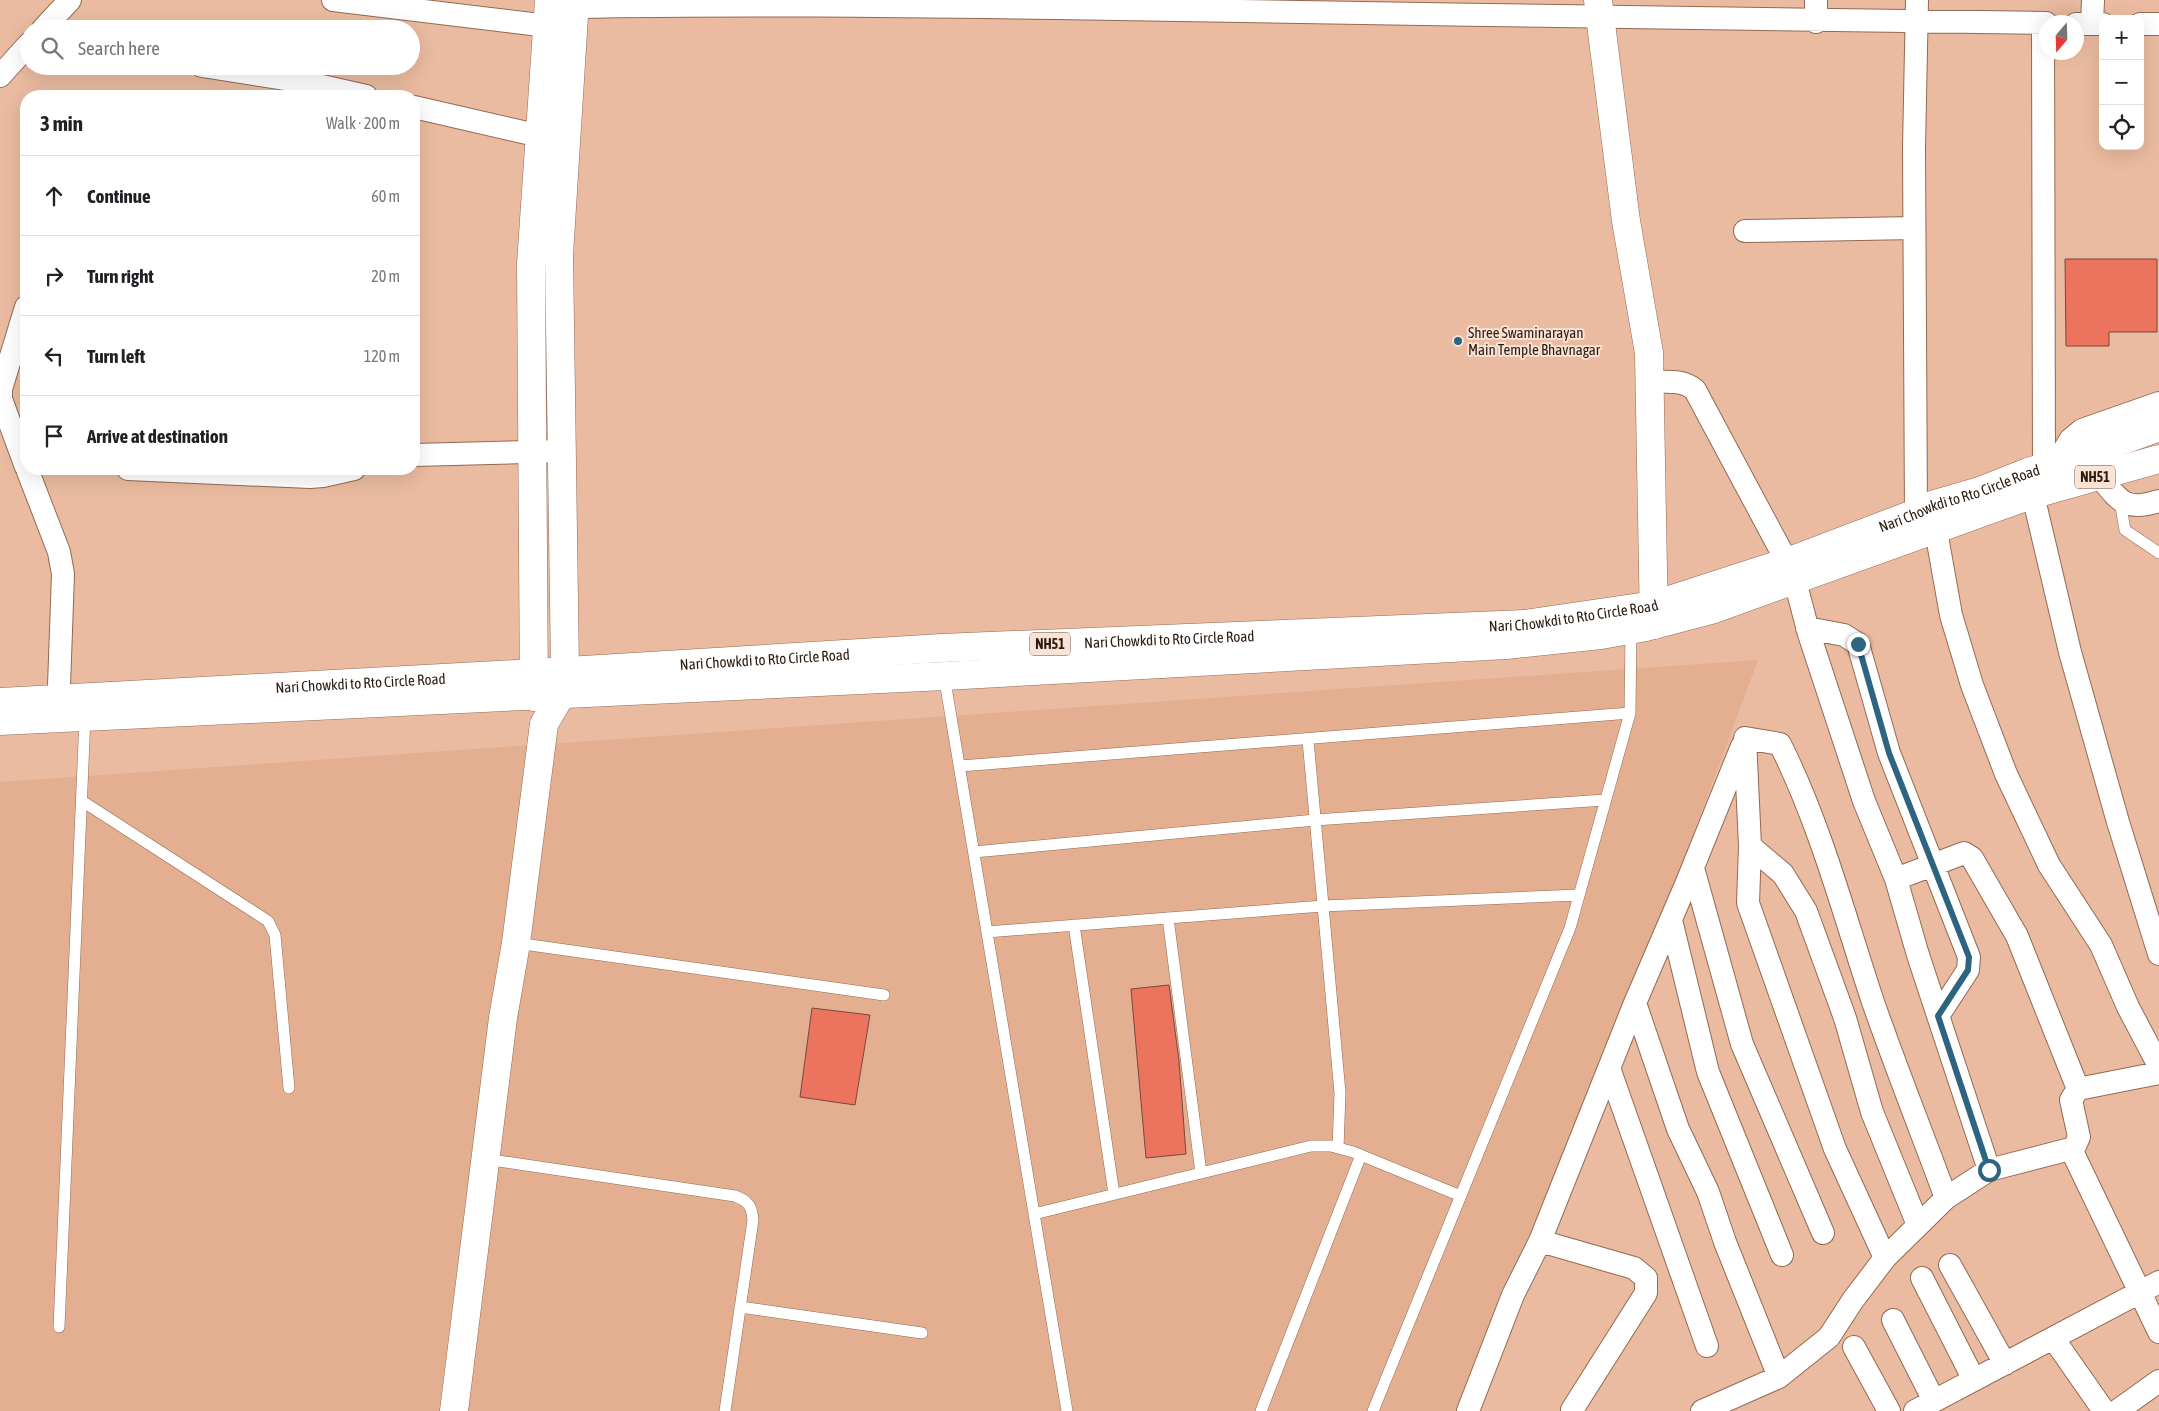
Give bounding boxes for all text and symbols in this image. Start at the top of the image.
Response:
north arrow [2039,15,2084,60]
map controls [2099,15,2144,150]
button: + [2099,15,2144,60]
search box [20,20,420,75]
icon: search [38,34,66,62]
text: Search here [78,37,160,59]
button: − [2099,60,2144,105]
button: locate [2099,105,2144,150]
text: 3 min [40,111,83,135]
text: Walk · 200 m [326,114,400,132]
icon: ahead [40,182,68,210]
text: Continue [87,185,151,207]
text: 60 m [371,187,400,205]
icon: right [40,262,68,290]
text: Turn right [87,265,154,287]
text: 20 m [371,267,400,285]
place label: Shree Swaminarayan Main Temple Bhavnagar [1468,324,1601,358]
marker: Shree Swaminarayan Main Temple Bhavnagar [1452,335,1464,347]
icon: left [40,342,68,370]
text: Turn left [87,345,145,367]
text: 120 m [364,347,400,365]
icon: arrive [40,422,68,450]
text: Arrive at destination [87,425,228,447]
street label: Nari Chowkdi to Rto Circle Road [1876,461,2041,535]
road number: NH51 [2075,466,2115,488]
street label: Nari Chowkdi to Rto Circle Road [1488,596,1660,634]
street label: Nari Chowkdi to Rto Circle Road [1084,627,1255,651]
road number: NH51 [1030,633,1070,656]
route end [1847,633,1870,656]
street label: Nari Chowkdi to Rto Circle Road [679,645,850,673]
street label: Nari Chowkdi to Rto Circle Road [275,669,446,696]
route start [1978,1159,2001,1182]

